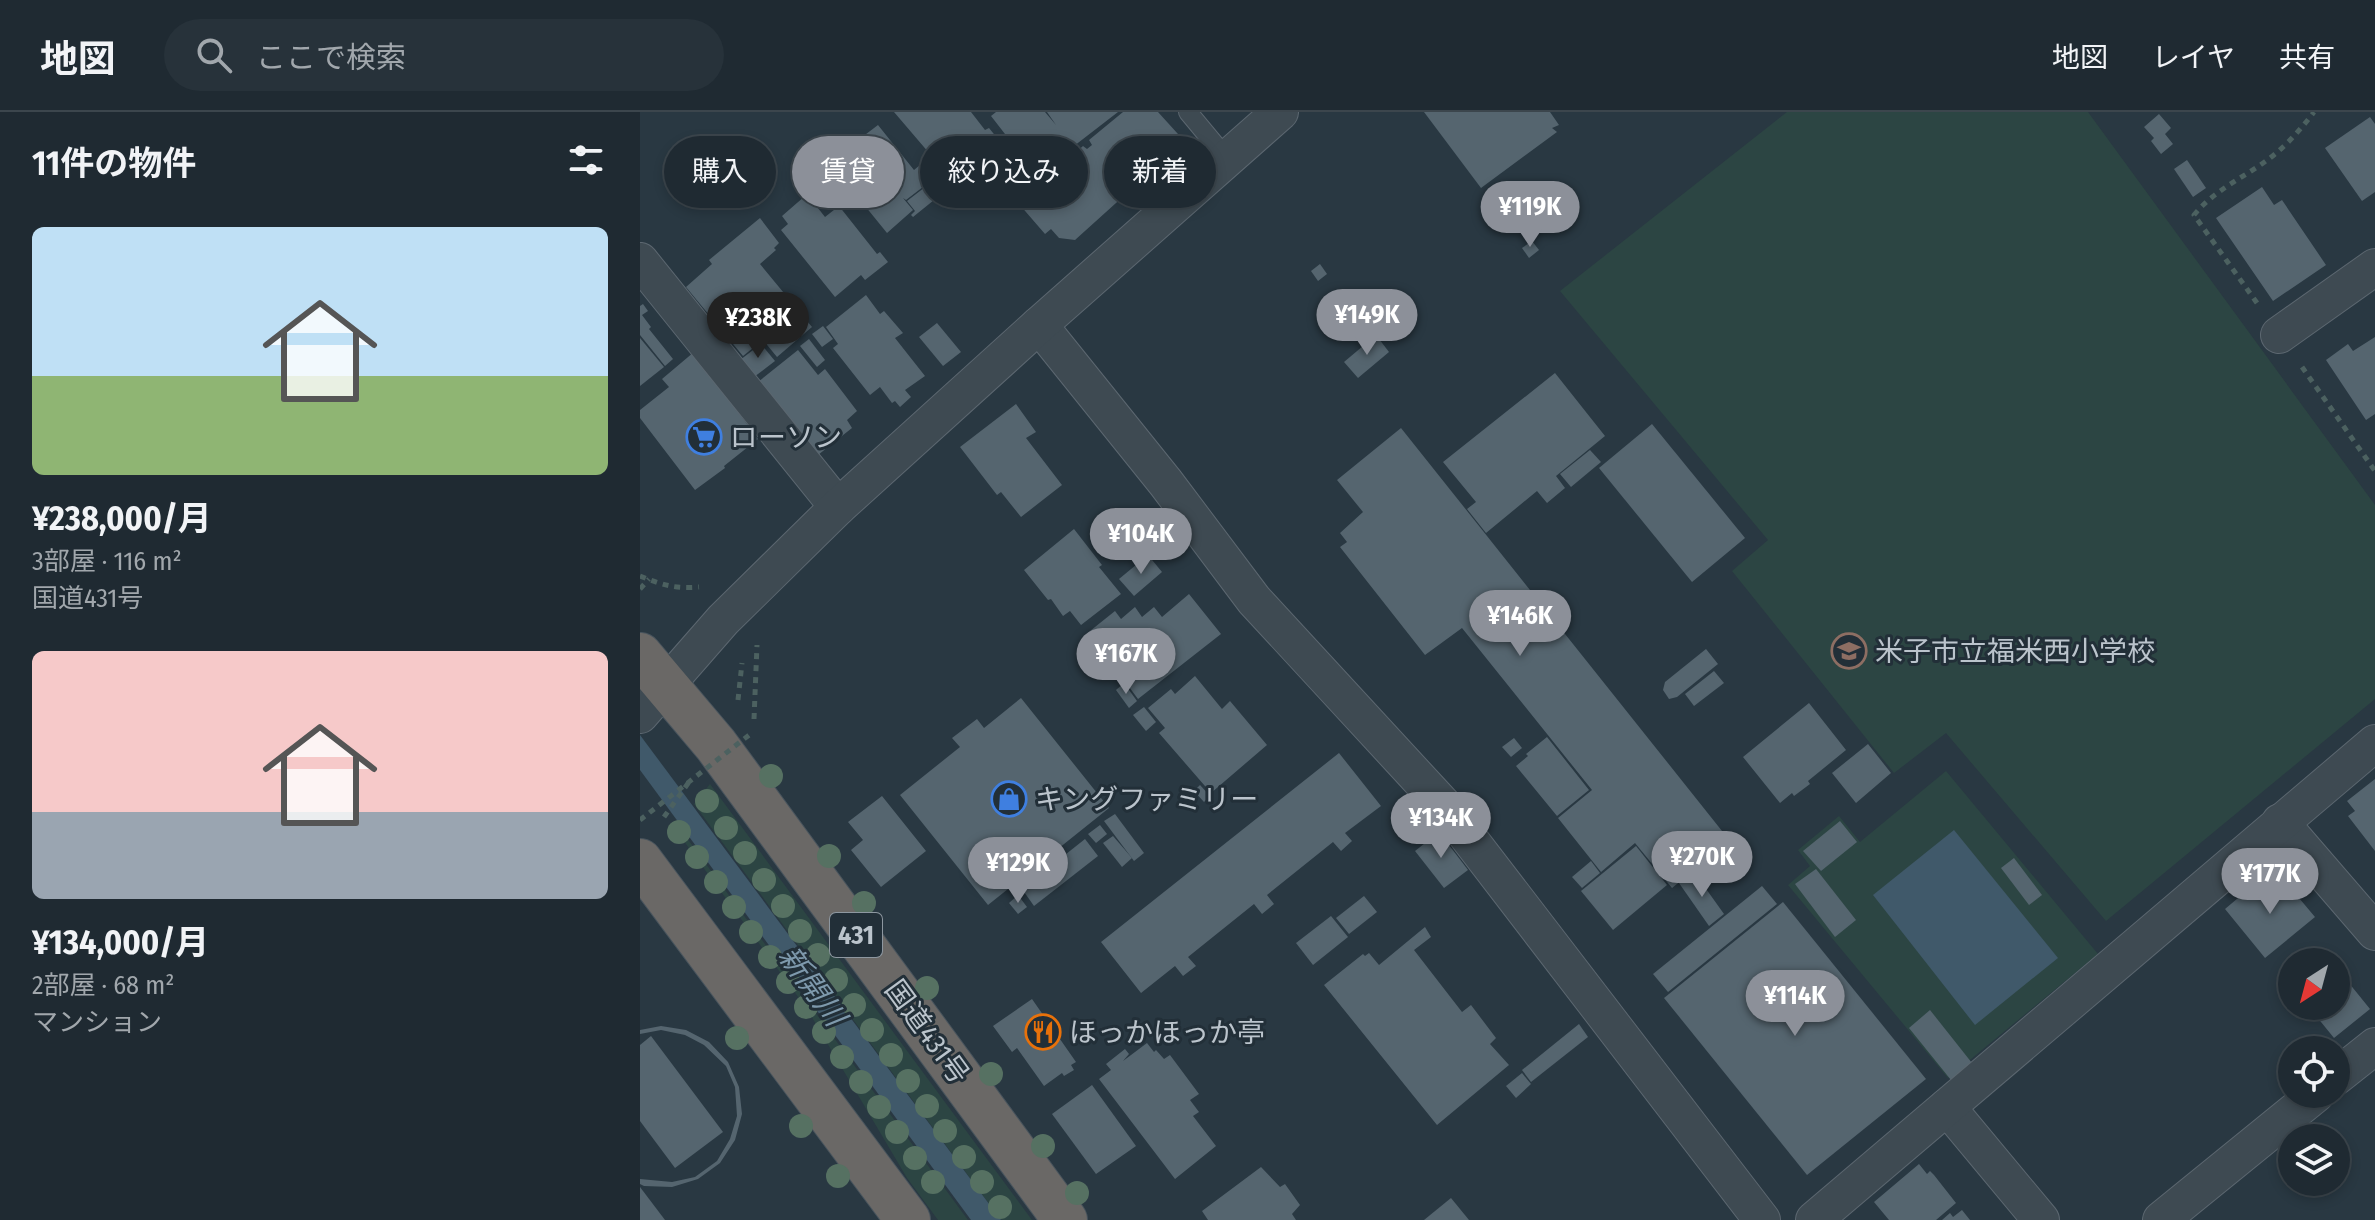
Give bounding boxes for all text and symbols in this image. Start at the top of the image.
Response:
search box [164,19,724,91]
icon: search [192,33,236,77]
text: 地図 [40,36,116,82]
text: ここで検索 [256,40,406,76]
text: 地図 [2052,41,2108,74]
text: レイヤ [2152,41,2235,74]
text: 共有 [2279,41,2335,74]
chip: 購入 [664,136,776,208]
chip: 賃貸 [792,136,904,208]
chip: 絞り込み [920,136,1088,208]
chip: 新着 [1104,136,1216,208]
icon: filters [564,138,608,182]
text: 11件の物件 [32,143,196,184]
pin: ¥119K [1474,181,1586,249]
text: ¥119K [1499,191,1561,222]
icon: home [248,279,392,423]
pin: ¥149K [1311,289,1423,357]
pin: ¥238K [702,292,814,360]
text: ¥149K [1334,299,1400,330]
text: ¥238K [725,302,791,333]
supermarket icon: ローソン [685,418,723,456]
place label: ローソン [730,421,842,454]
text: ¥238,000/月 [32,498,212,539]
pin: ¥104K [1085,508,1197,576]
text: ¥104K [1108,518,1174,549]
text: 3部屋 · 116 m² [32,546,182,577]
text: 国道431号 [32,583,143,614]
pin: ¥146K [1464,590,1576,658]
text: ¥146K [1487,600,1553,631]
pin: ¥167K [1070,628,1182,696]
school or university icon: 米子市立福米西小学校 [1830,632,1868,670]
place label: 米子市立福米西小学校 [1875,635,2155,668]
text: ¥167K [1095,638,1157,669]
icon: home [248,703,392,847]
shop icon: キングファミリー [990,780,1028,818]
place label: キングファミリー [1035,783,1258,816]
pin: ¥134K [1385,792,1497,860]
text: ¥134K [1409,802,1473,833]
pin: ¥270K [1646,831,1758,899]
pin: ¥129K [962,837,1074,905]
text: ¥270K [1669,841,1735,872]
text: ¥129K [986,847,1050,878]
pin: ¥177K [2214,848,2326,916]
text: ¥177K [2239,858,2301,889]
road number: 431 [830,913,882,957]
text: ¥134,000/月 [32,922,209,963]
water label: 新開川 [771,939,855,1035]
north arrow [2278,948,2350,1020]
map controls [2278,948,2350,1196]
text: 2部屋 · 68 m² [32,970,174,1001]
pin: ¥114K [1739,970,1851,1038]
street label: 国道431号 [878,974,976,1090]
text: ¥114K [1764,980,1826,1011]
text: マンション [32,1007,162,1038]
restaurant icon: ほっかほっか亭 [1024,1013,1062,1051]
place label: ほっかほっか亭 [1069,1016,1265,1049]
button: locate [2278,1036,2350,1108]
button: layers [2278,1124,2350,1196]

